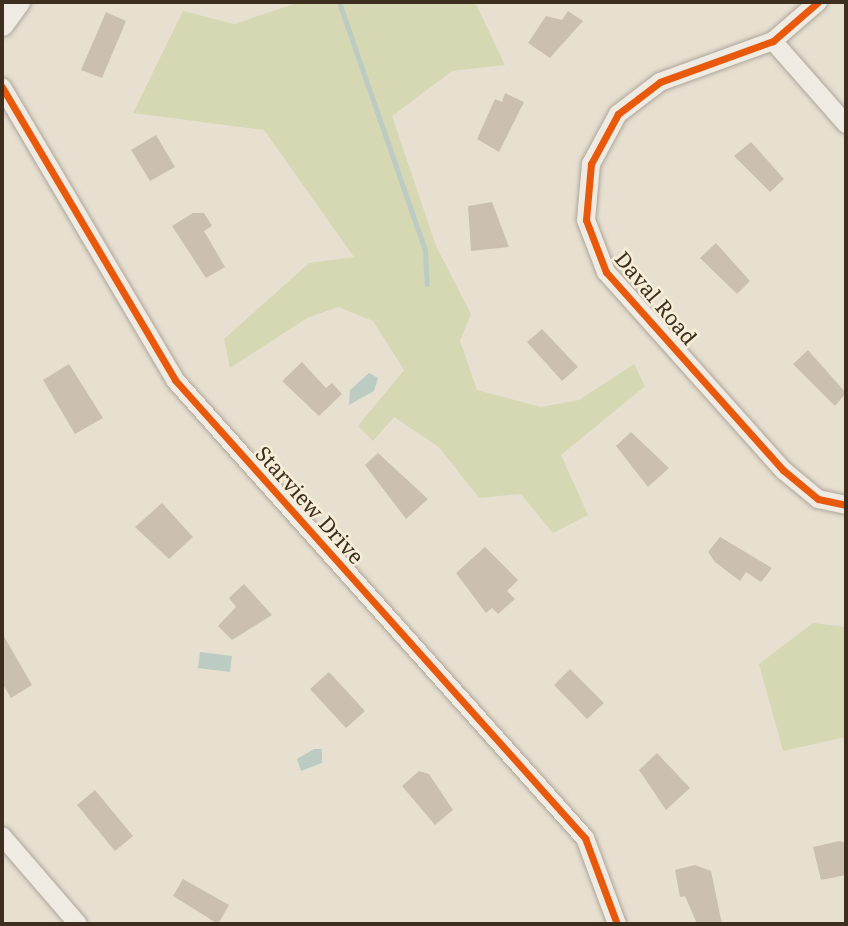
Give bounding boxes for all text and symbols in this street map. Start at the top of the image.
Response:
street label: Daval Road [610,246,702,350]
street label: Starview Drive [251,441,369,569]

